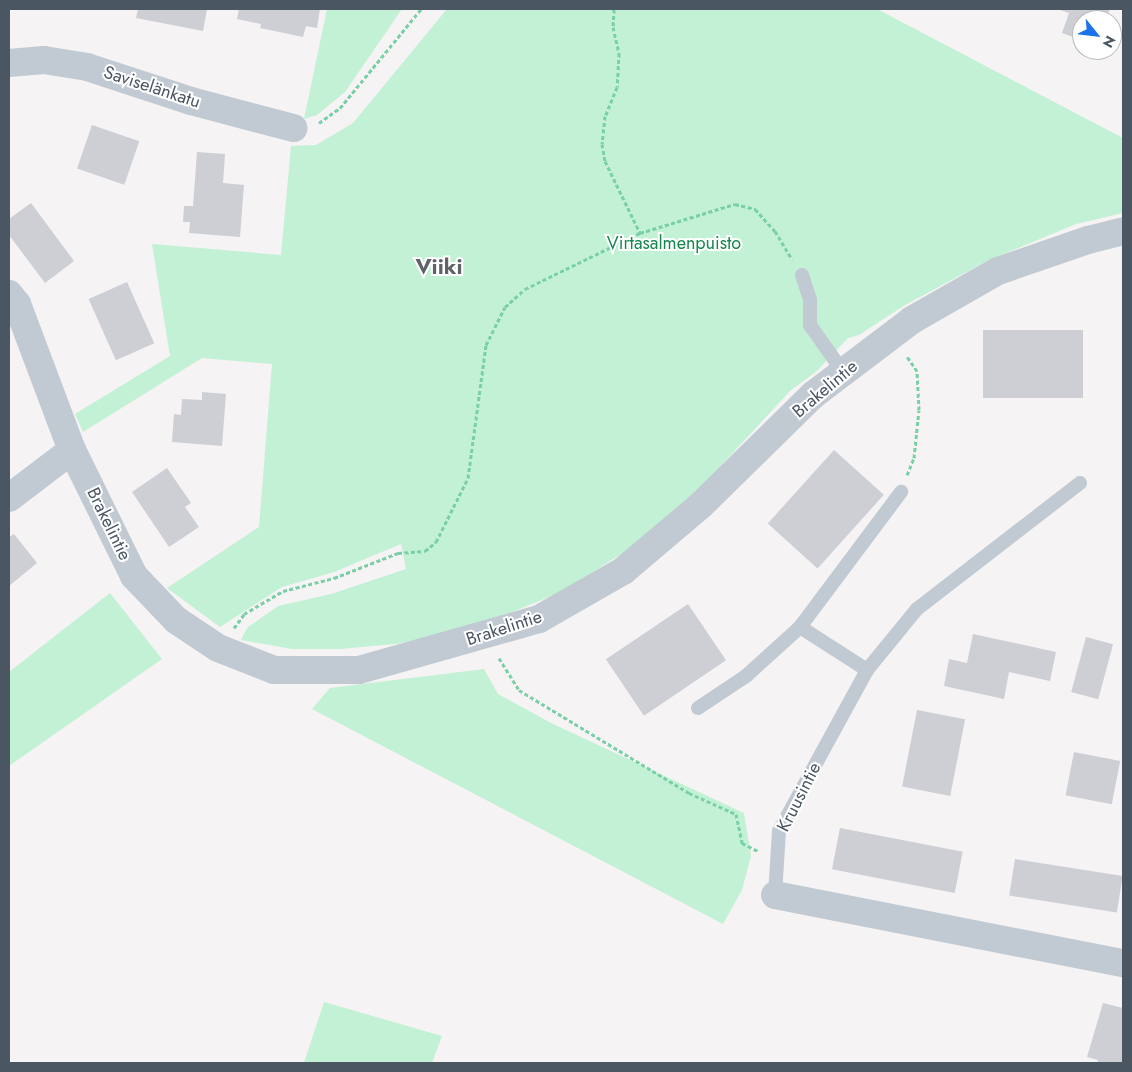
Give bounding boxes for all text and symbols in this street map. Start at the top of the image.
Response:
north arrow [1072,10,1122,60]
text: N [1098,32,1121,52]
street label: Saviselänkatu [101,61,203,113]
park label: Virtasalmenpuisto [607,232,741,254]
district label: Viiki [415,254,463,280]
street label: Brakelintie [788,356,862,422]
street label: Brakelintie [82,484,136,564]
street label: Brakelintie [463,606,545,650]
street label: Kruusintie [772,759,826,835]

